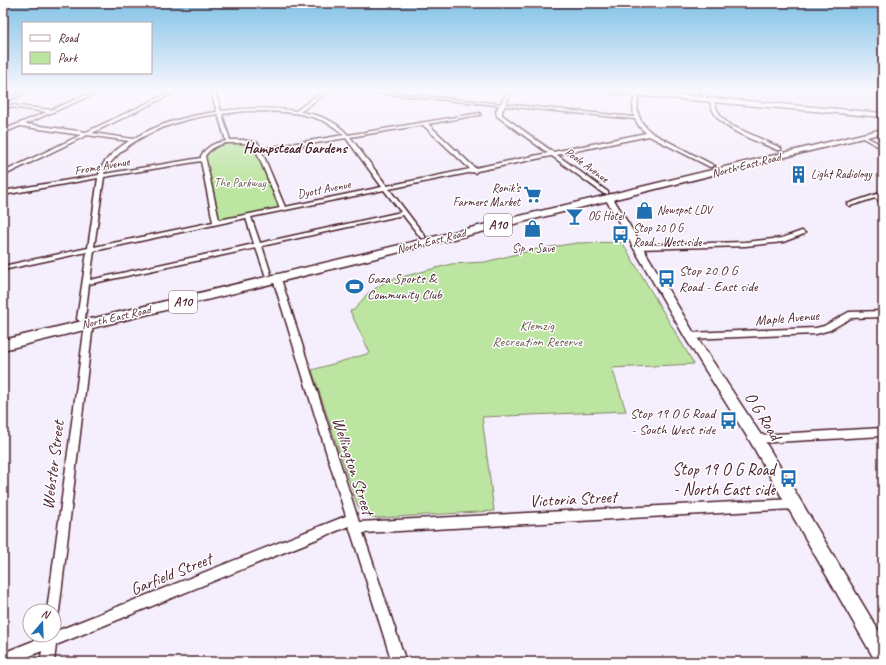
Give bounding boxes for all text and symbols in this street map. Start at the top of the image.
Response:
legend [22,22,152,74]
text: Road [58,30,80,46]
text: Park [58,50,79,66]
district label: Hampstead Gardens [243,139,348,158]
street label: Poole Avenue [562,144,613,187]
street label: North East Road [710,148,784,181]
street label: Frome Avenue [73,153,132,179]
building icon: Light Radiology [788,164,808,184]
place label: Light Radiology [811,166,873,182]
park label: The Parkway [214,175,267,191]
street label: Dyott Avenue [296,176,353,202]
place label: Ronik’s Farmers Market [453,180,522,210]
supermarket icon: Ronik’s Farmers Market [523,185,543,205]
shop icon: Newspot LDV [634,200,654,220]
place label: Newspot LDV [657,202,714,218]
bar icon: OG Hotel [565,206,585,226]
place label: OG Hotel [588,208,626,224]
road number: A10 [484,214,512,236]
shop icon: Sip n Save [523,219,543,239]
place label: Stop 20 O G Road - West side [633,220,702,250]
street label: North East Road [395,224,469,257]
bus stop icon: Stop 20 O G Road - West side [610,225,630,245]
place label: Sip n Save [512,240,555,256]
place label: Stop 20 O G Road - East side [679,262,759,295]
bus stop icon: Stop 20 O G Road - East side [656,268,676,288]
place label: Gaza Sports & Community Club [367,270,443,303]
sports icon: Gaza Sports & Community Club [344,276,364,296]
road number: A10 [169,291,197,313]
street label: North East Road [80,301,154,333]
street label: Maple Avenue [754,307,821,329]
park label: Klemzig Recreation Reserve [492,317,583,350]
street label: O G Road [740,388,787,446]
place label: Stop 19 O G Road - South West side [630,405,717,438]
bus stop icon: Stop 19 O G Road - South West side [718,411,738,431]
street label: Wellington Street [327,415,379,520]
street label: Webster Street [37,417,69,511]
place label: Stop 19 O G Road - North East side [672,459,777,500]
bus stop icon: Stop 19 O G Road - North East side [778,469,798,489]
street label: Victoria Street [529,486,619,512]
street label: Garfield Street [127,547,217,600]
north arrow [22,603,62,643]
text: N [40,606,53,622]

